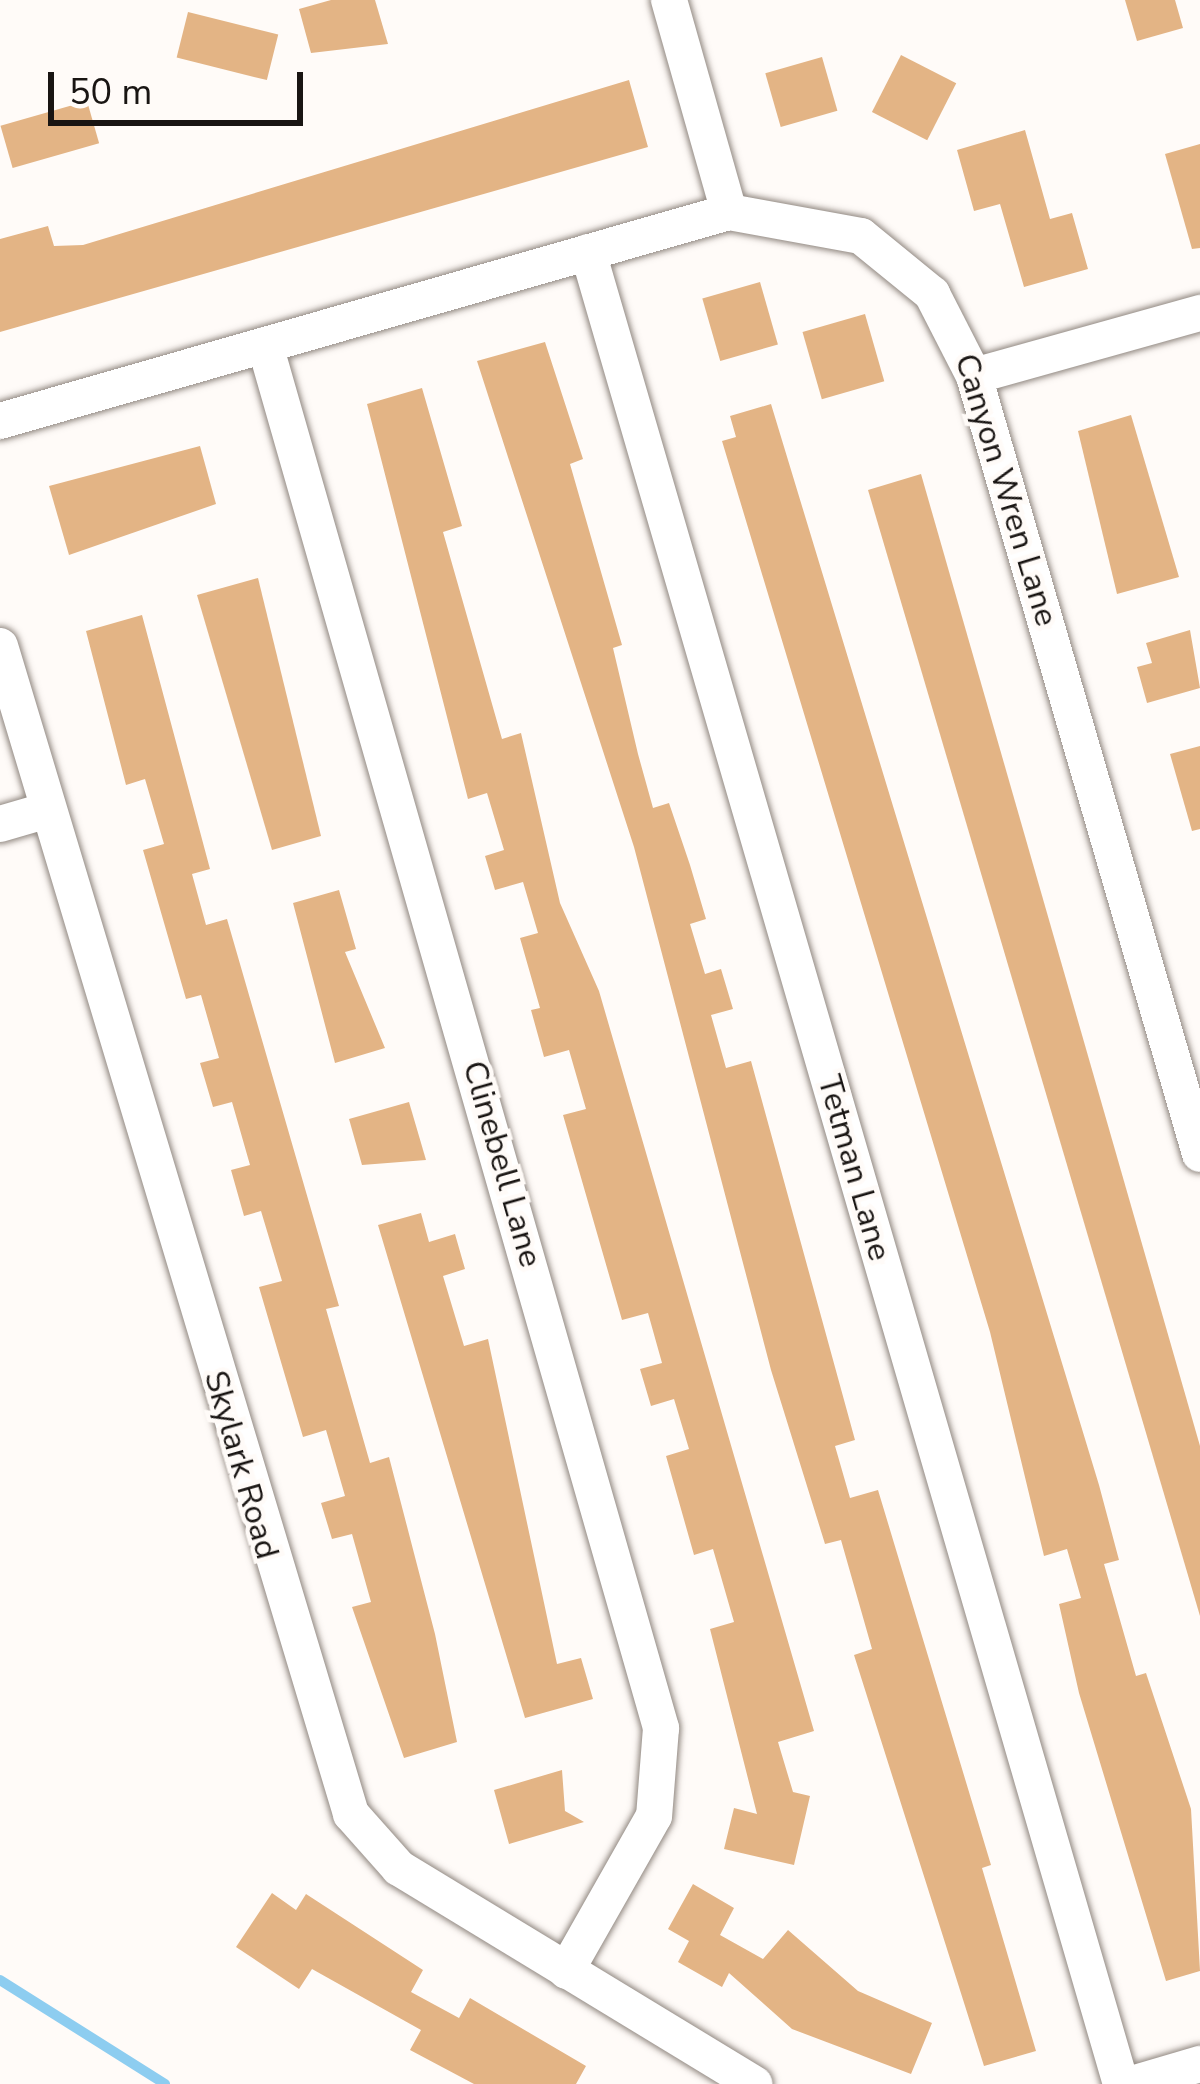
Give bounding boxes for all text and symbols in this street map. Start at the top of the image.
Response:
scale bar [54,48,309,122]
text: 50 m [69,68,152,117]
street label: Canyon Wren Lane [946,349,1066,631]
street label: Clinebell Lane [454,1056,550,1272]
street label: Tetman Lane [809,1071,899,1265]
street label: Skylark Road [195,1366,287,1564]

